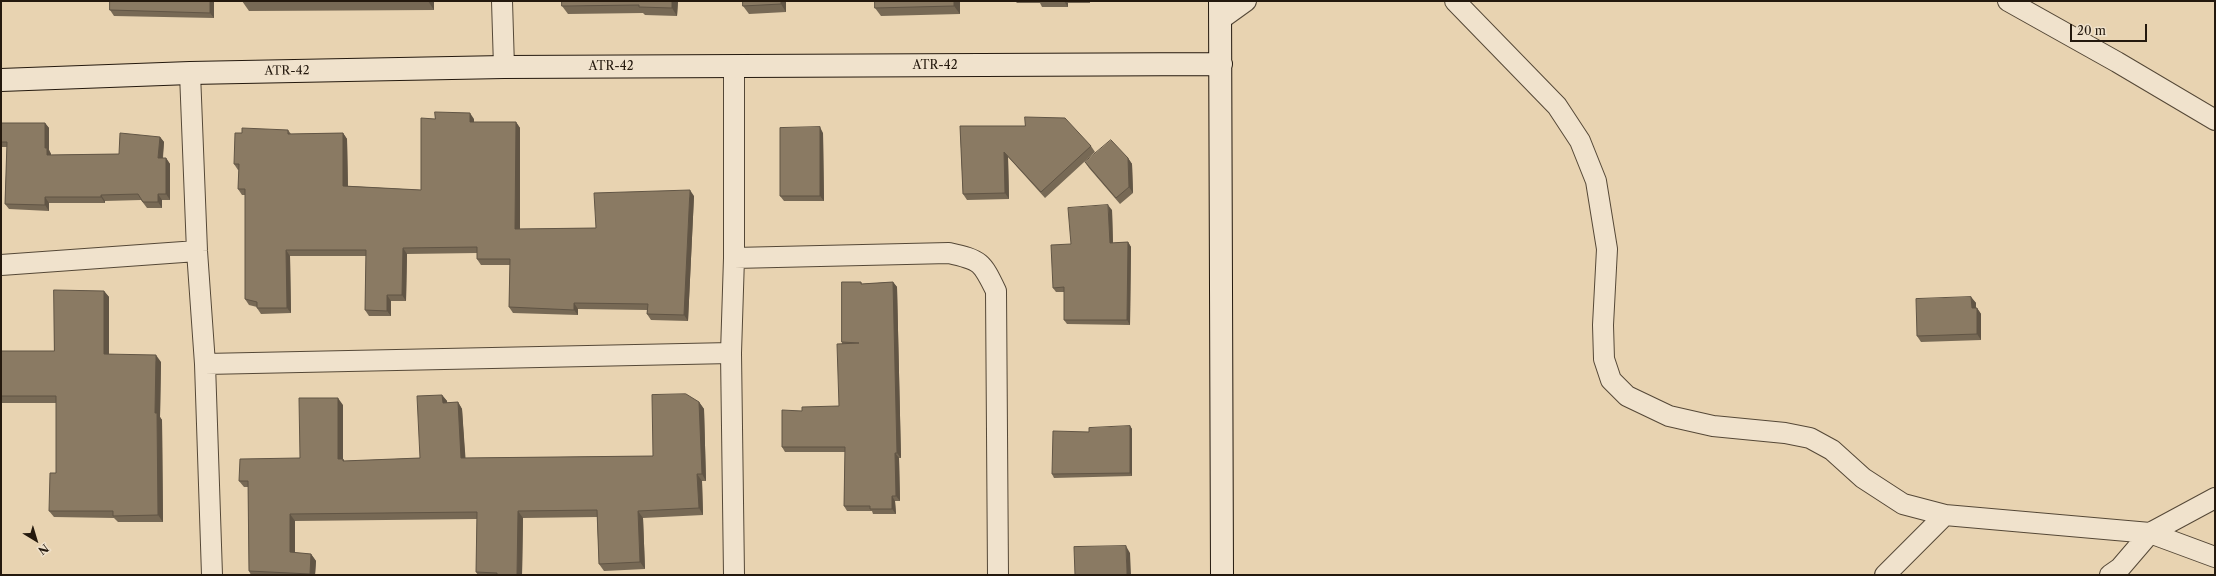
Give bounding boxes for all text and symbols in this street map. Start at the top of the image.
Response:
scale bar [2072,16,2149,42]
text: 20 m [2077,23,2106,38]
street label: ATR-42 [912,59,958,73]
street label: ATR-42 [588,60,634,74]
street label: ATR-42 [264,63,310,79]
north arrow [16,520,56,560]
text: N [35,541,51,558]

